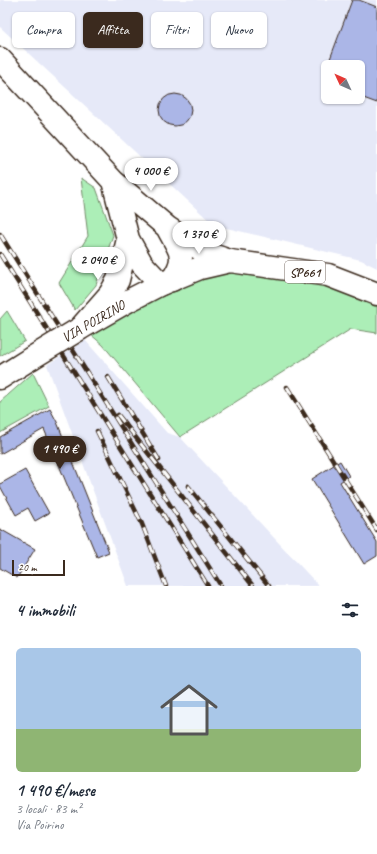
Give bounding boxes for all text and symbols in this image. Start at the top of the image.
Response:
chip: Compra [12,12,75,48]
chip: Affitta [83,12,143,48]
chip: Filtri [151,12,203,48]
chip: Nuovo [211,12,267,48]
north arrow [321,60,365,104]
map controls [321,60,365,104]
pin: 4 000 € [114,158,188,192]
text: 4 000 € [133,163,169,179]
pin: 1 370 € [162,221,236,255]
text: 1 370 € [181,226,217,242]
pin: 2 040 € [61,247,135,281]
text: 2 040 € [80,252,116,268]
road number: SP661 [285,261,325,283]
street label: VIA POIRINO [59,296,129,346]
pin: 1 490 € [23,436,97,470]
text: 1 490 € [42,441,78,457]
scale bar [12,558,65,577]
text: 20 m [18,560,37,574]
icon: filters [339,599,361,621]
text: 4 immobili [16,600,75,621]
icon: home [153,674,225,746]
text: 1 490 €/mese [16,780,95,801]
text: 3 locali · 83 m² [16,801,81,817]
text: Via Poirino [16,817,64,833]

